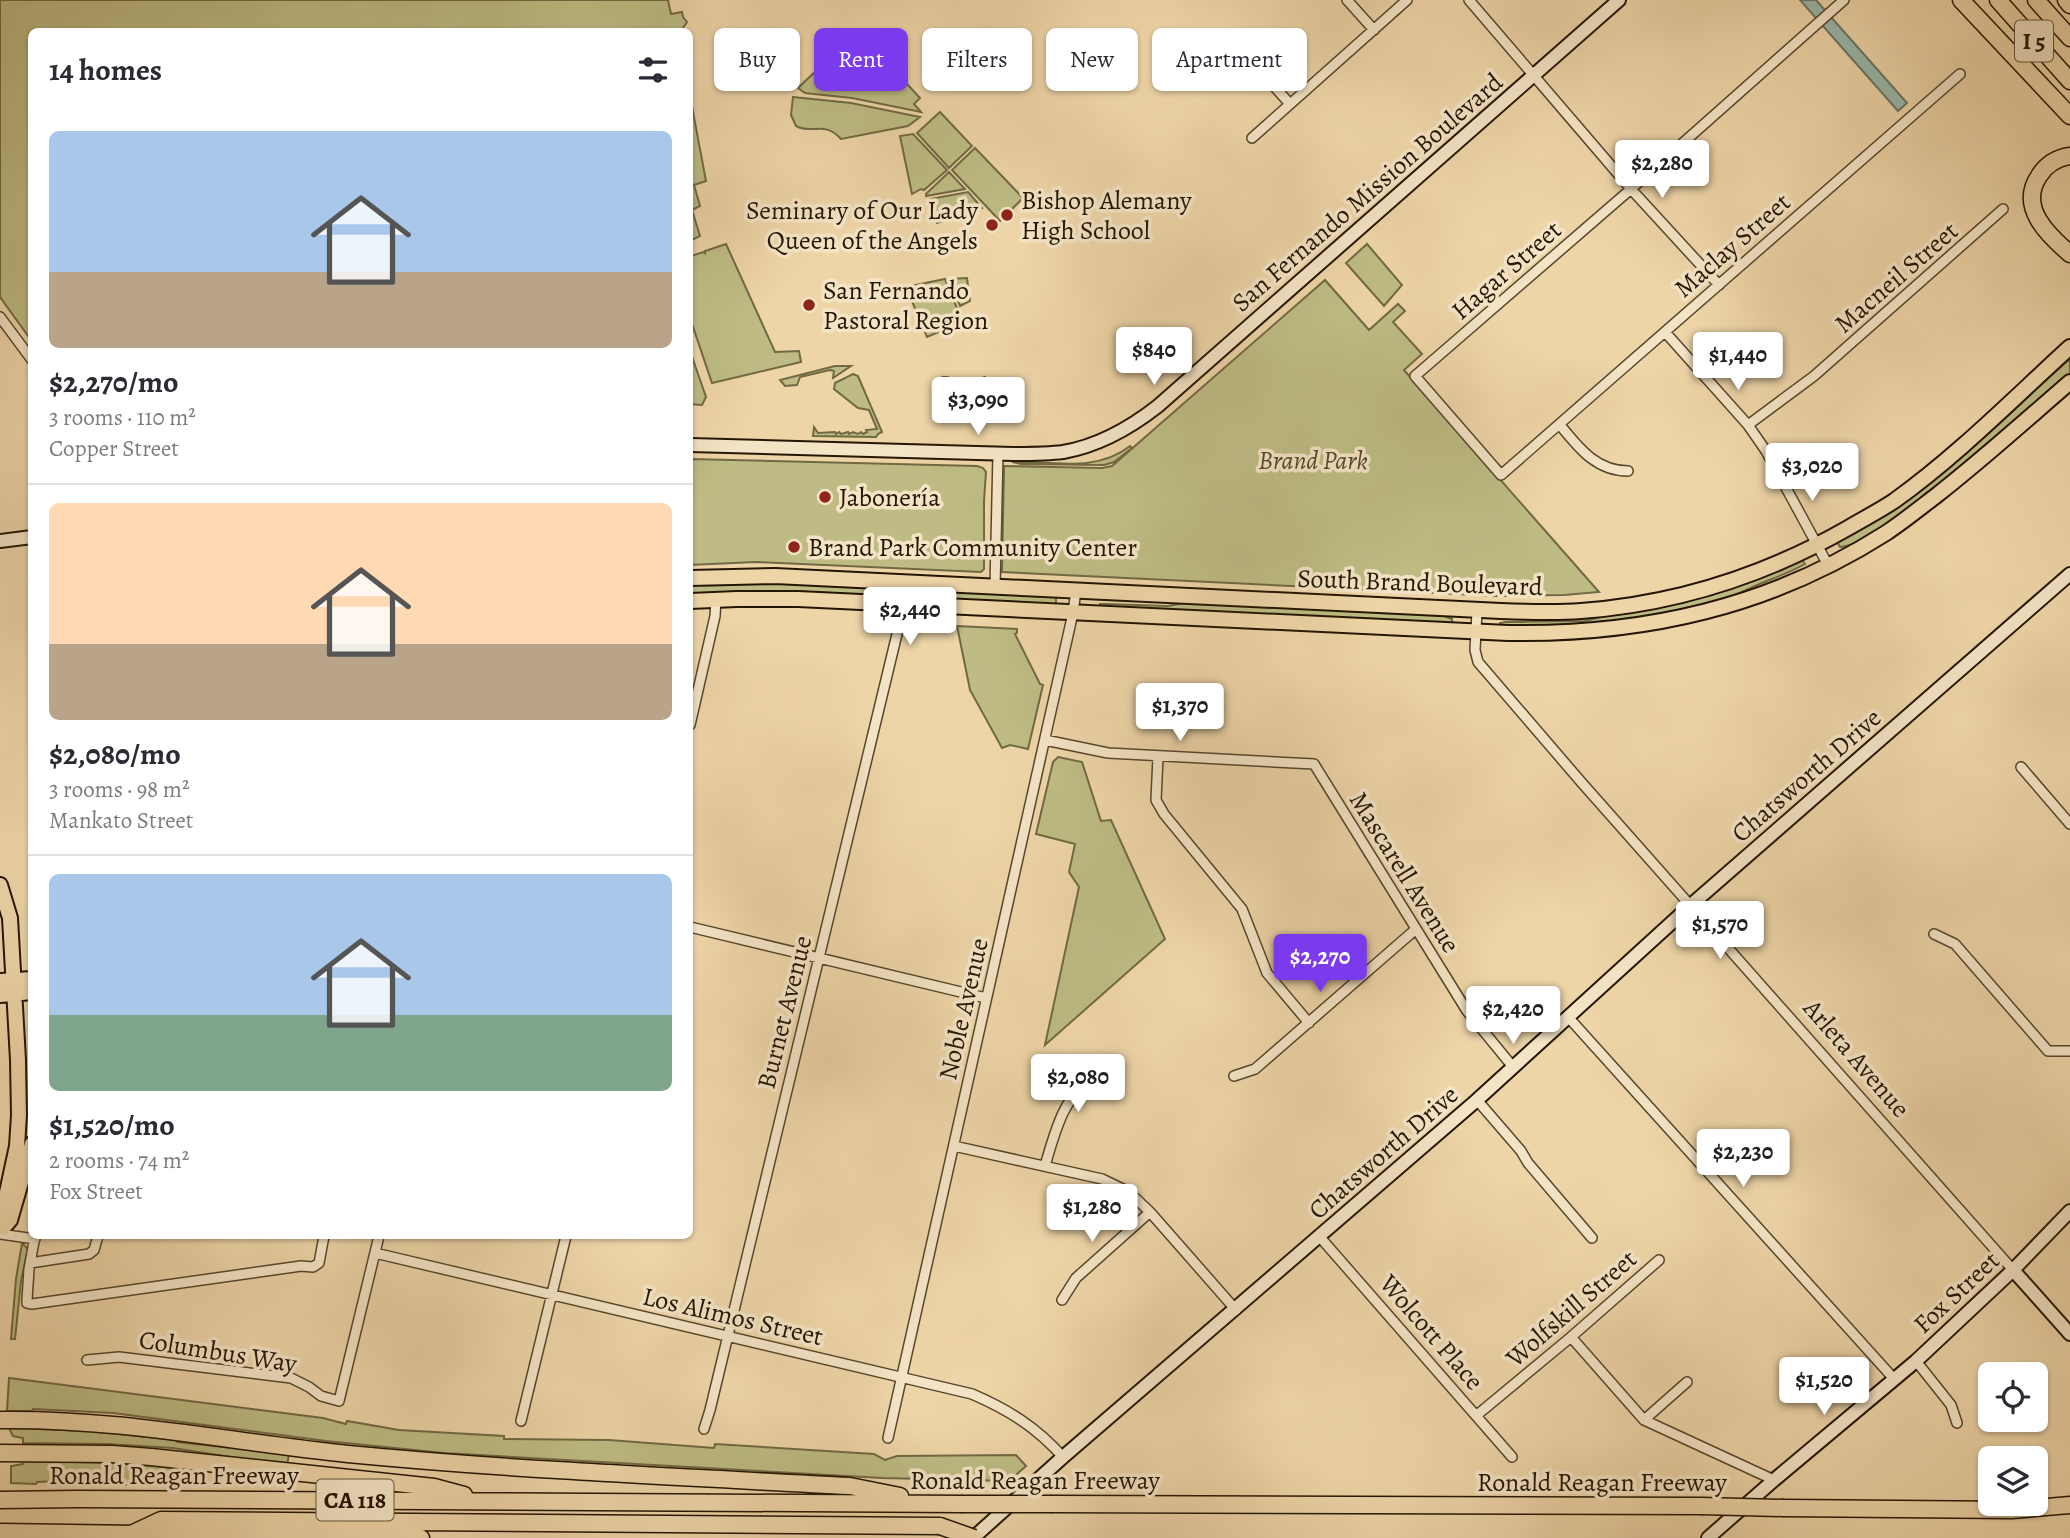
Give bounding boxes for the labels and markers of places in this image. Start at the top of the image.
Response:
pin: $2,280 [1605,140,1719,200]
place label: Bishop Alemany High School [1021,183,1192,248]
place label: Seminary of Our Lady Queen of the Angels [746,193,978,258]
marker: Bishop Alemany High School [999,207,1015,223]
marker: Seminary of Our Lady Queen of the Angels [984,217,1000,233]
place label: San Fernando Pastoral Region [823,273,988,338]
marker: San Fernando Pastoral Region [801,297,817,313]
pin: $840 [1113,328,1195,387]
pin: $1,440 [1681,332,1795,392]
pin: $3,090 [921,378,1035,437]
pin: $3,020 [1755,444,1869,503]
place label: Jabonería [839,480,940,515]
marker: Jabonería [817,489,833,505]
place label: Brand Park Community Center [808,530,1137,565]
marker: Brand Park Community Center [786,539,802,555]
pin: $2,440 [853,588,967,647]
pin: $1,370 [1123,684,1237,743]
pin: $1,570 [1663,902,1777,961]
pin: $2,270 [1263,934,1377,994]
pin: $2,420 [1456,986,1570,1046]
pin: $2,080 [1021,1054,1135,1114]
pin: $2,230 [1686,1130,1800,1189]
pin: $1,280 [1035,1184,1149,1244]
pin: $1,520 [1767,1358,1881,1417]

